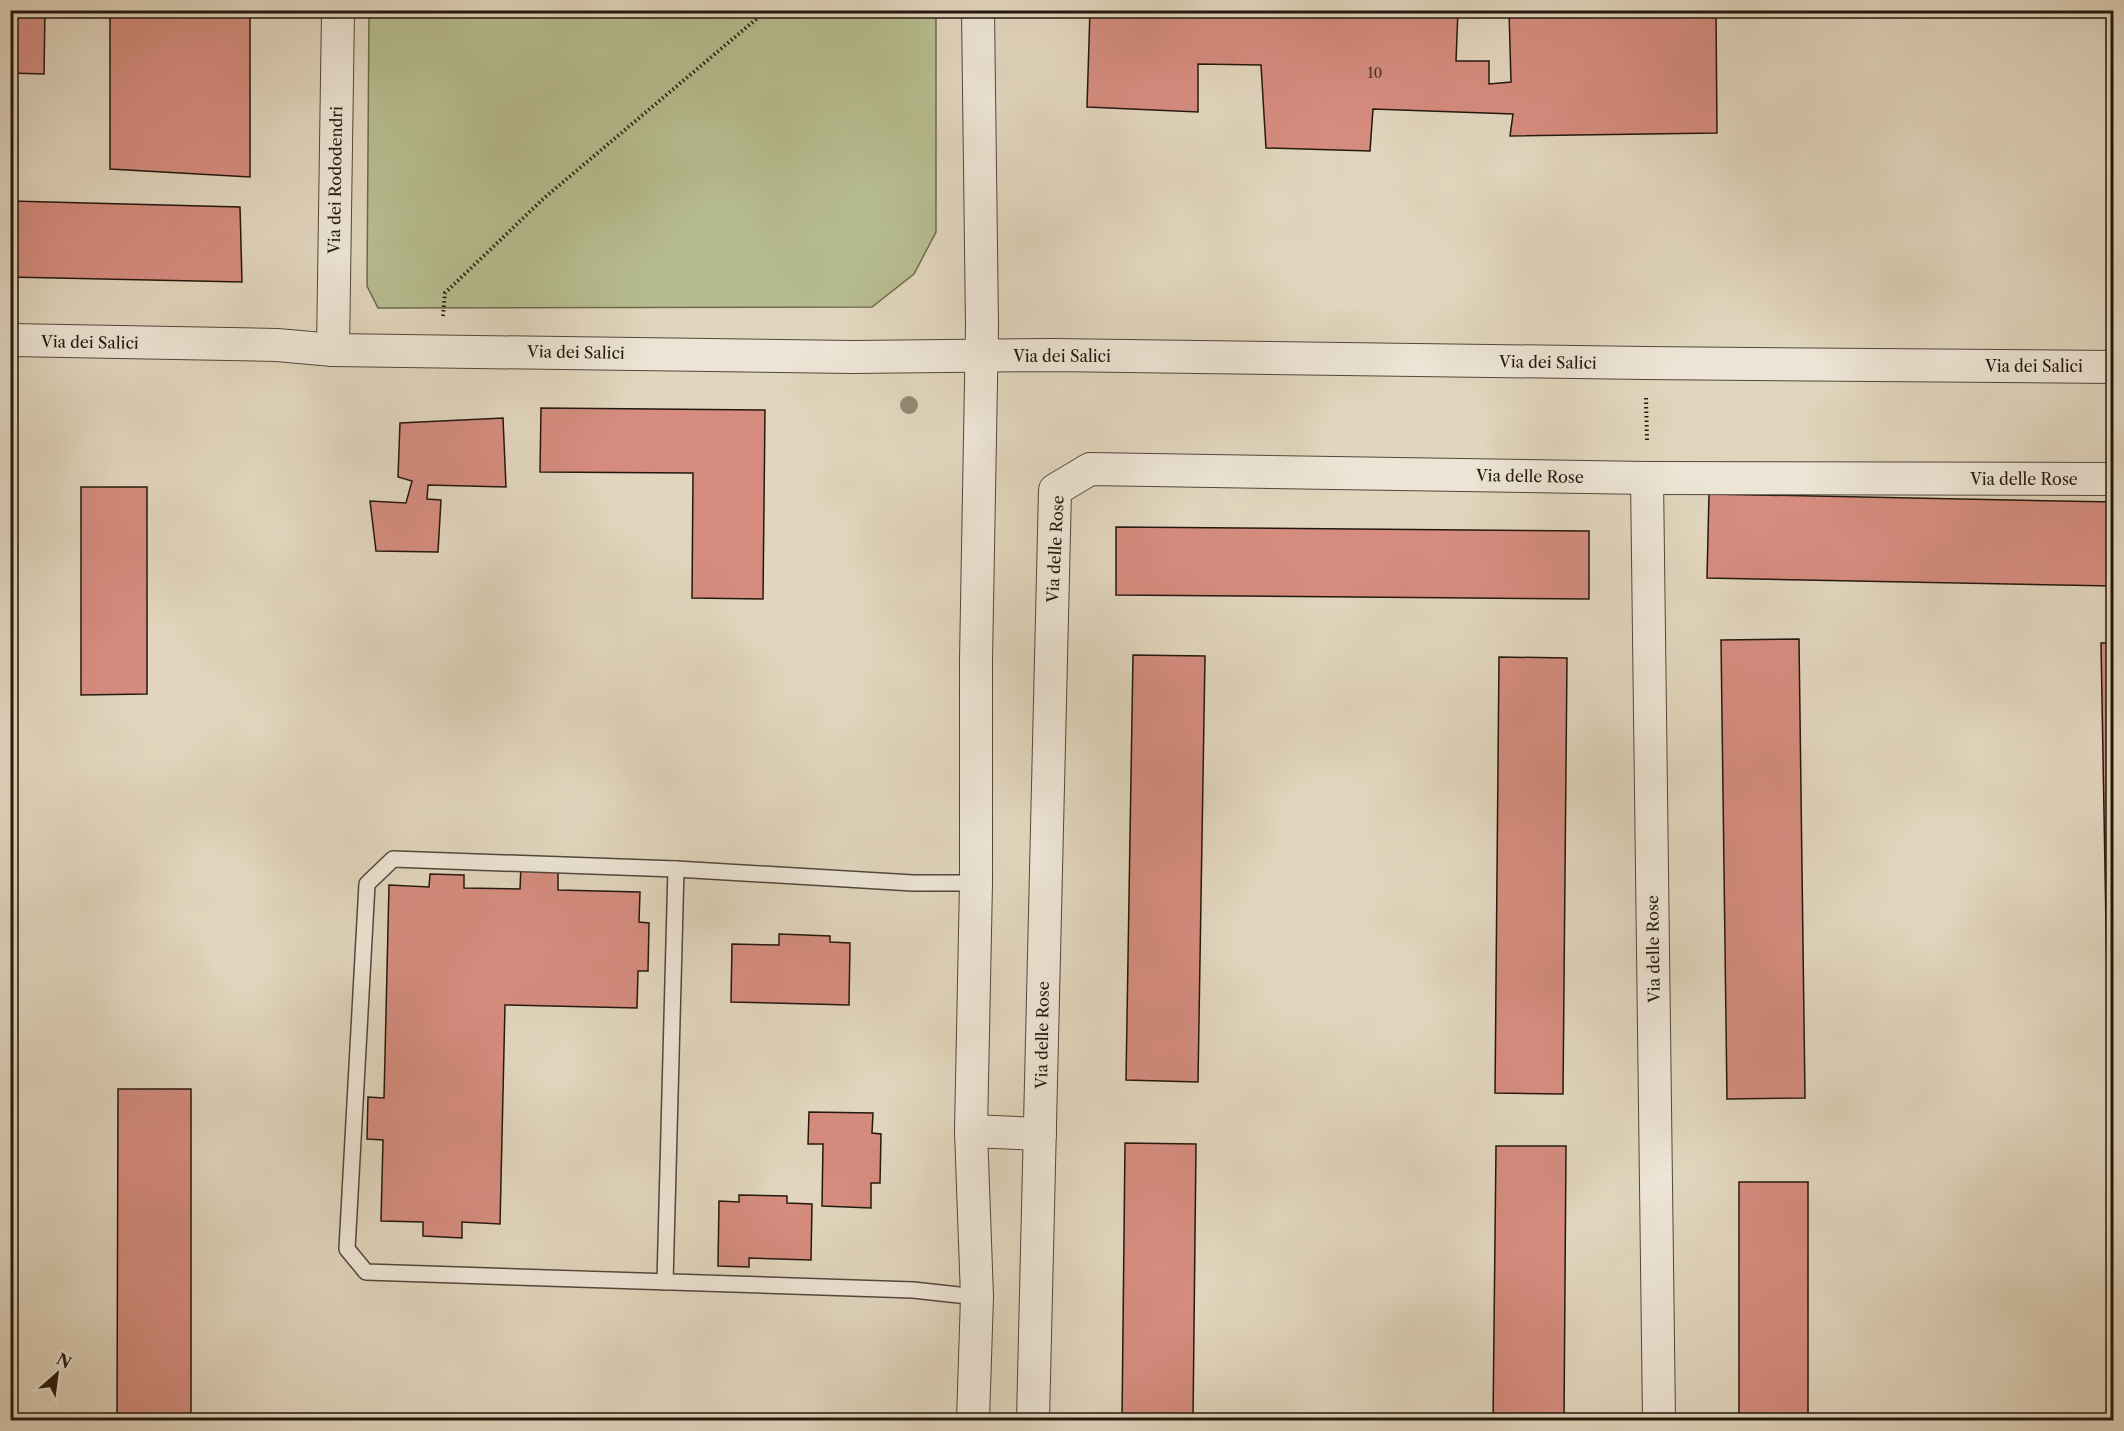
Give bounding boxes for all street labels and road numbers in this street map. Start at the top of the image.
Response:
street label: Via dei Rododendri [324,106,346,255]
street label: Via dei Salici [40,331,139,353]
street label: Via dei Salici [526,341,625,363]
street label: Via dei Salici [1012,346,1111,366]
street label: Via dei Salici [1498,351,1597,373]
street label: Via dei Salici [1984,356,2083,376]
street label: Via delle Rose [1475,465,1584,487]
street label: Via delle Rose [1969,469,2078,489]
street label: Via delle Rose [1042,495,1068,604]
street label: Via delle Rose [1642,895,1664,1004]
street label: Via delle Rose [1031,981,1053,1090]

